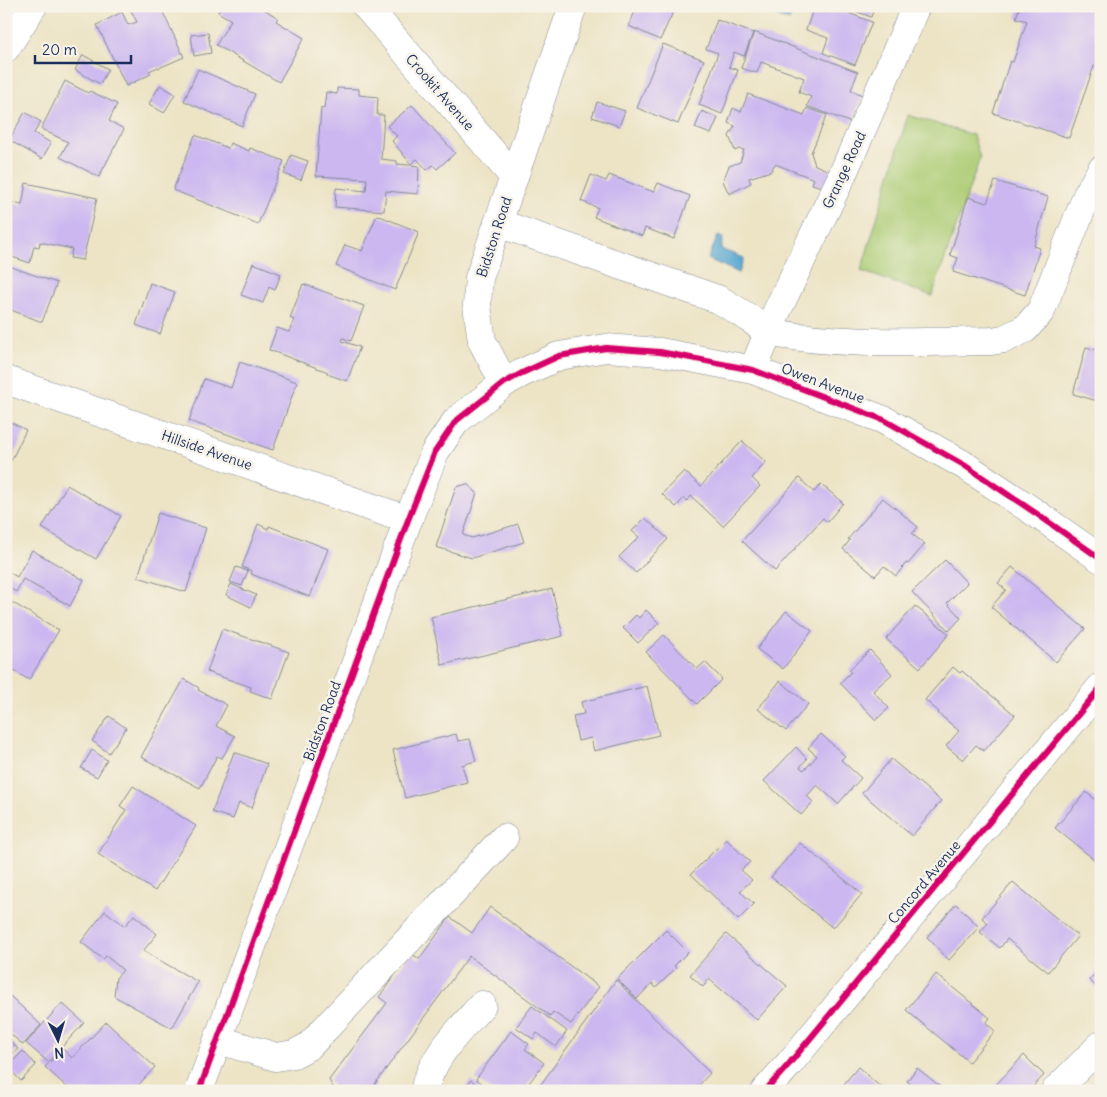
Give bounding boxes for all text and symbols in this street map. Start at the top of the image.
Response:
scale bar [35,32,131,64]
text: 20 m [42,40,77,59]
street label: Crookit Avenue [402,50,478,134]
street label: Grange Road [818,128,870,212]
street label: Bidston Road [472,194,516,280]
street label: Owen Avenue [779,359,867,407]
street label: Hillside Avenue [159,426,255,474]
street label: Bidston Road [299,679,345,763]
street label: Concord Avenue [884,836,964,928]
north arrow [32,1014,82,1064]
text: N [54,1044,65,1062]

